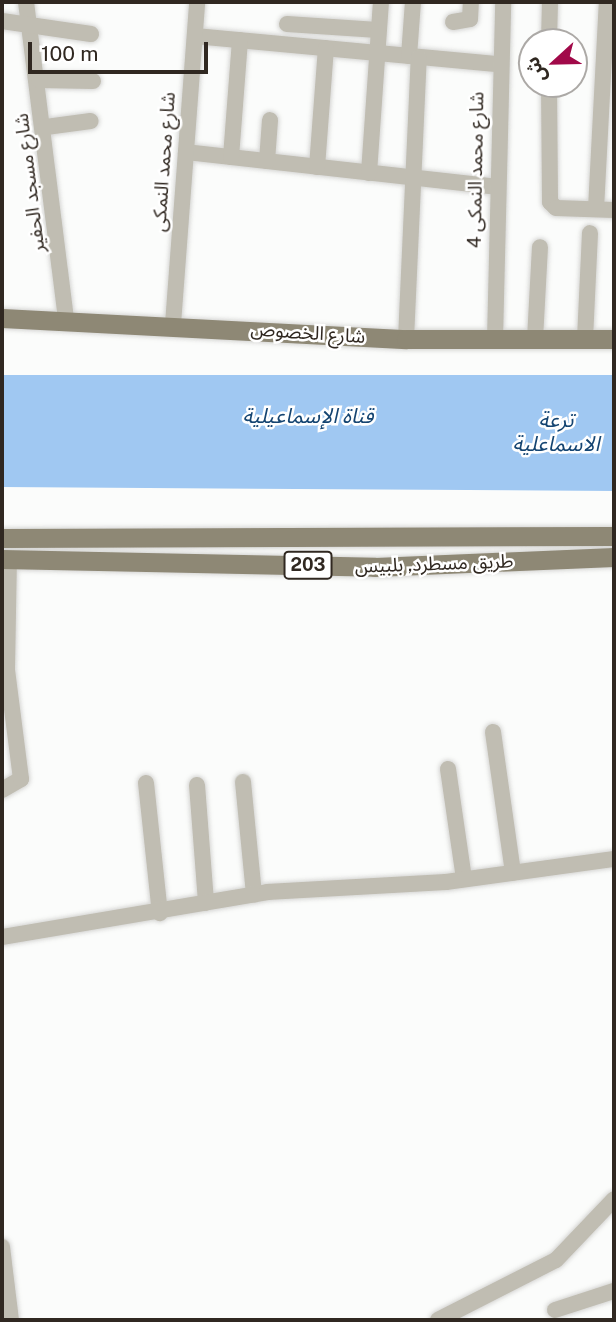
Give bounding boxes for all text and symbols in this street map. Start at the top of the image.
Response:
scale bar [32,28,212,72]
north arrow [518,28,588,98]
text: 100 m [41,41,98,66]
text: ش [520,54,550,86]
street label: شارع محمد النمكى [148,91,180,233]
street label: شارع محمد النمكى 4 [463,92,489,248]
street label: شارع مسجد الحفير [10,112,50,254]
street label: شارع الخصوص [250,318,366,348]
water label: قناة الإسماعيلية [243,403,373,429]
water label: ترعة الاسماعلية [513,407,599,457]
road number: 203 [284,550,332,580]
street label: طريق مسطرد, بلبيس [354,550,514,578]

